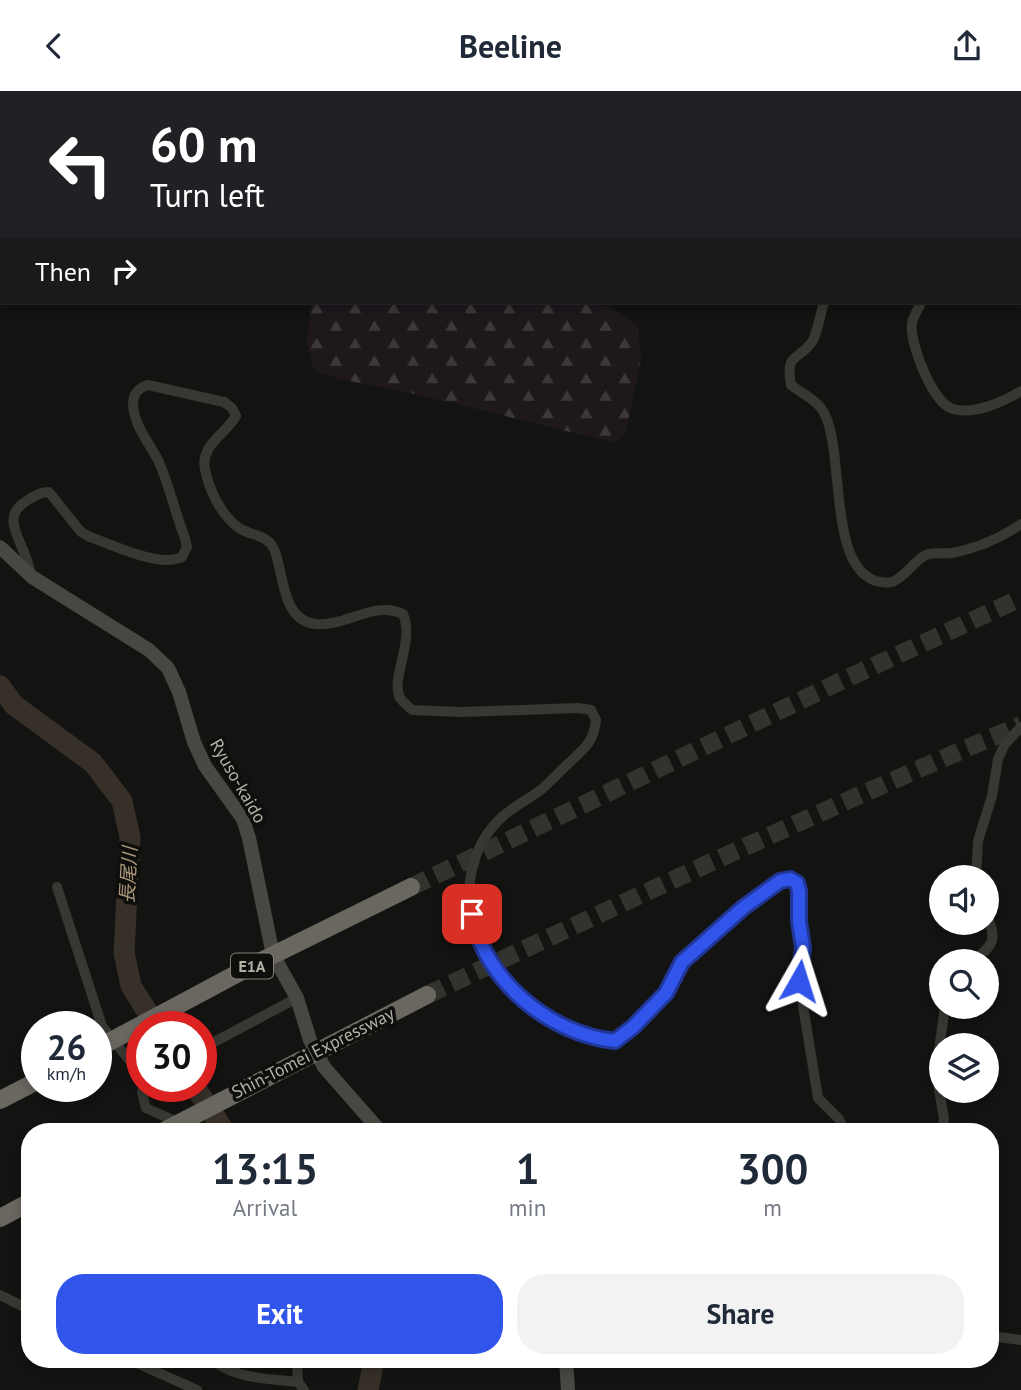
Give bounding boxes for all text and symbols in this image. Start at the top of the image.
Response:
text: Beeline [459,25,562,67]
icon: back [35,27,73,65]
icon: share [948,27,986,65]
text: 60 m [150,112,257,176]
icon: left [35,119,126,210]
text: Turn left [150,174,265,216]
icon: right [105,252,143,290]
text: Then [35,255,91,288]
street label: Ryuso-kaido [205,734,272,827]
water label: 長尾川 [115,844,142,904]
map controls [929,865,999,1103]
button: sound [929,865,999,935]
pin [442,884,502,944]
icon: arrive [453,895,491,933]
position arrow [762,944,836,1018]
button: search [929,949,999,1019]
road number: E1A [231,953,273,979]
street label: Shin-Tomei Expressway [228,1001,398,1104]
speed limit sign: 30 [126,1011,217,1102]
text: 26 [47,1024,86,1070]
button: layers [929,1033,999,1103]
text: km/h [47,1062,86,1085]
text: 13:15 [212,1141,318,1196]
text: 1 [516,1141,539,1196]
text: 300 [737,1141,808,1196]
text: Arrival [233,1193,297,1222]
text: min [509,1193,546,1222]
text: m [763,1193,782,1222]
button: Exit [56,1274,503,1354]
button: Share [517,1274,964,1354]

